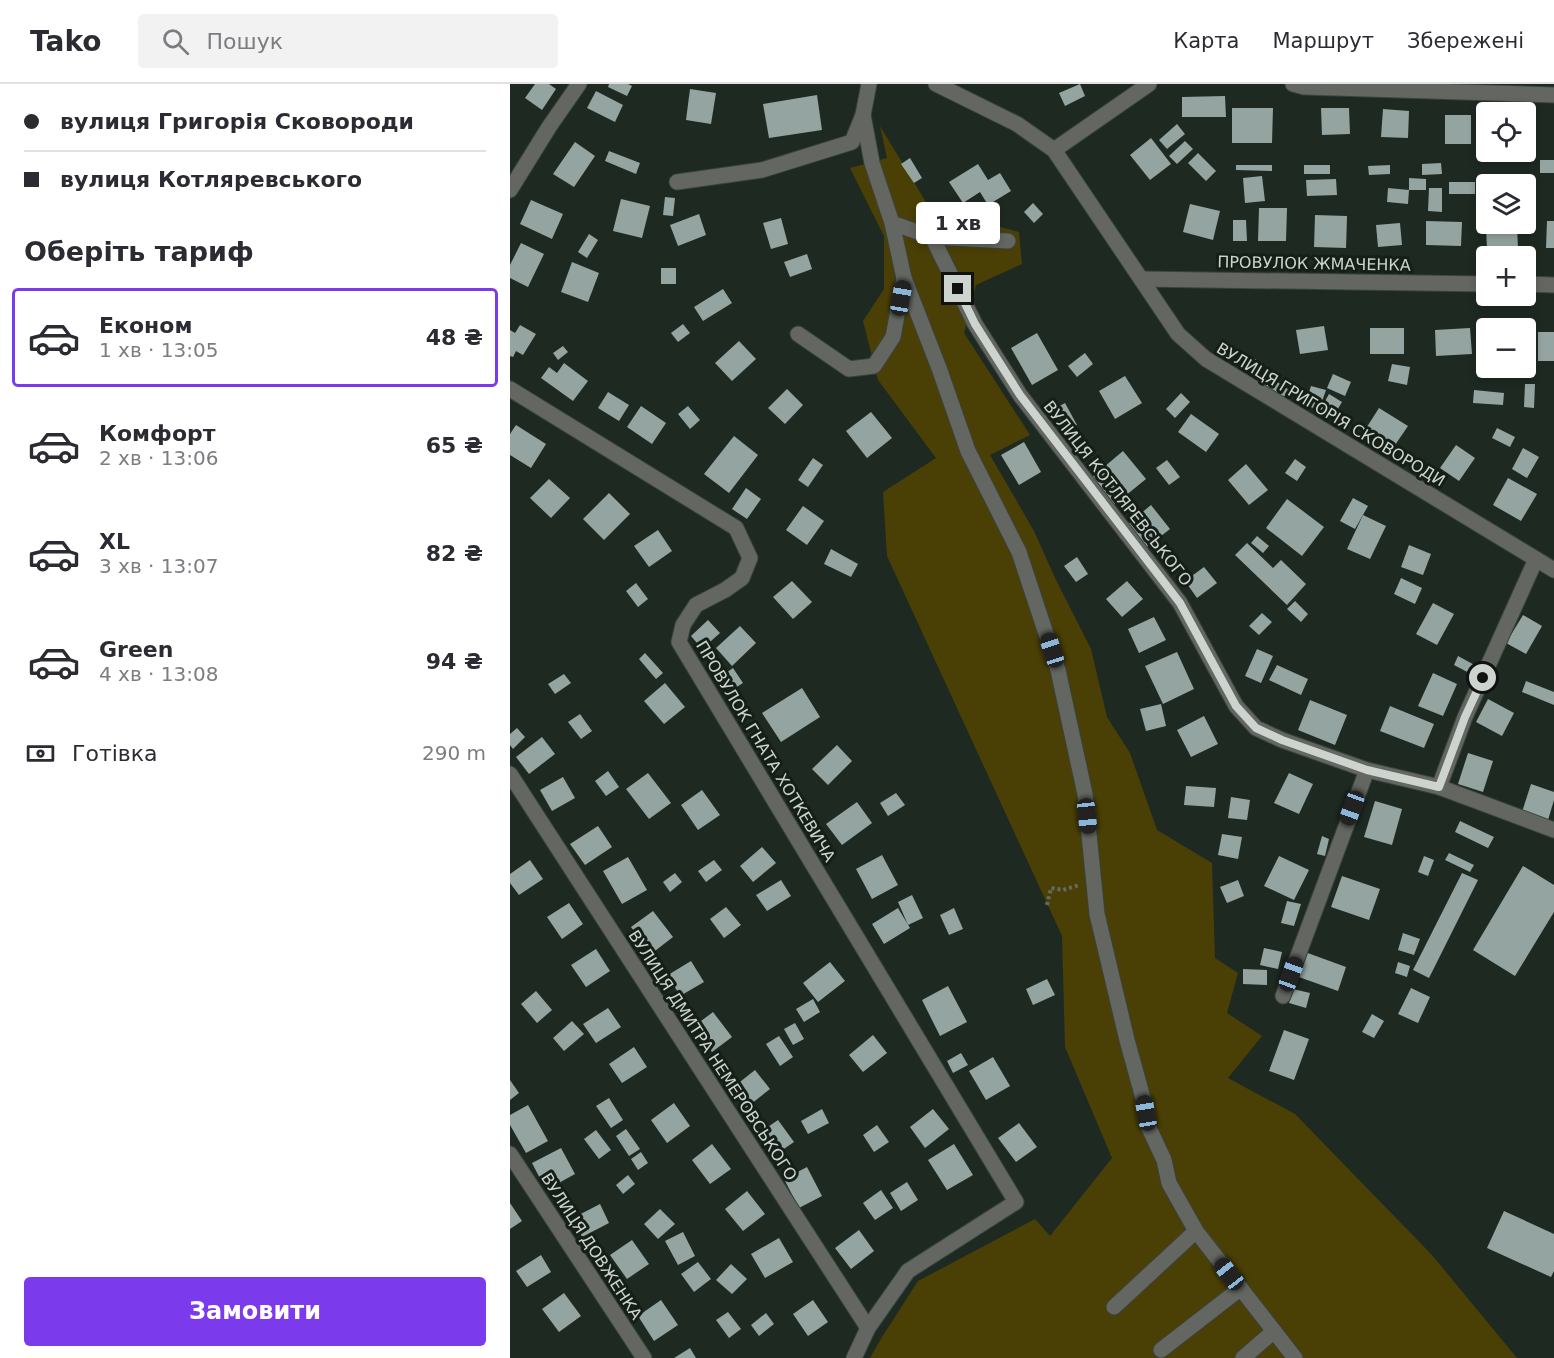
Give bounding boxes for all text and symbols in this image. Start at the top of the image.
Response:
search box [138,14,558,68]
text: Tako [30,25,102,58]
icon: search [159,25,192,58]
text: Пошук [207,29,283,54]
text: Карта [1173,29,1239,53]
text: Маршрут [1272,29,1374,53]
text: Збережені [1407,29,1524,53]
map controls [1476,102,1536,378]
button: locate [1476,102,1536,162]
text: вулиця Григорія Сковороди [60,109,414,134]
text: вулиця Котляревського [60,167,362,192]
button: layers [1476,174,1536,234]
callout: 1 хв [916,202,1000,244]
text: 1 хв [935,211,981,235]
text: Оберіть тариф [24,236,254,267]
button: + [1476,246,1536,306]
street label: ПРОВУЛОК ЖМАЧЕНКА [1217,252,1411,275]
route end [944,275,971,302]
car [889,279,913,317]
icon: car [27,311,81,365]
text: Економ [99,313,192,338]
button: − [1476,318,1536,378]
text: 48 ₴ [426,325,483,350]
text: 1 хв · 13:05 [99,338,218,362]
street label: ВУЛИЦЯ ГРИГОРІЯ СКОВОРОДИ [1213,339,1448,490]
street label: ВУЛИЦЯ КОТЛЯРЕВСЬКОГО [1039,397,1196,590]
icon: car [27,419,81,473]
text: Комфорт [99,421,216,446]
text: 65 ₴ [426,433,483,458]
text: 2 хв · 13:06 [99,446,218,470]
icon: car [27,527,81,581]
text: XL [99,529,130,554]
text: 82 ₴ [426,541,483,566]
text: 3 хв · 13:07 [99,554,218,578]
car [1038,630,1066,670]
icon: car [27,635,81,689]
text: Green [99,637,173,662]
street label: ПРОВУЛОК ГНАТА ХОТКЕВИЧА [692,637,839,865]
text: 94 ₴ [426,649,483,674]
text: 4 хв · 13:08 [99,662,218,686]
route start [1469,664,1496,691]
icon: cash [24,737,57,770]
text: Готівка [72,741,158,766]
text: 290 m [422,741,486,765]
car [1337,788,1367,828]
car [1076,797,1098,835]
street label: ВУЛИЦЯ ДМИТРА НЕМЕРОВСЬКОГО [624,926,801,1184]
car [1276,954,1306,994]
car [1134,1094,1158,1132]
street label: ВУЛИЦЯ ДОВЖЕНКА [537,1169,646,1323]
car [1211,1254,1247,1294]
button: Замовити [24,1277,486,1346]

